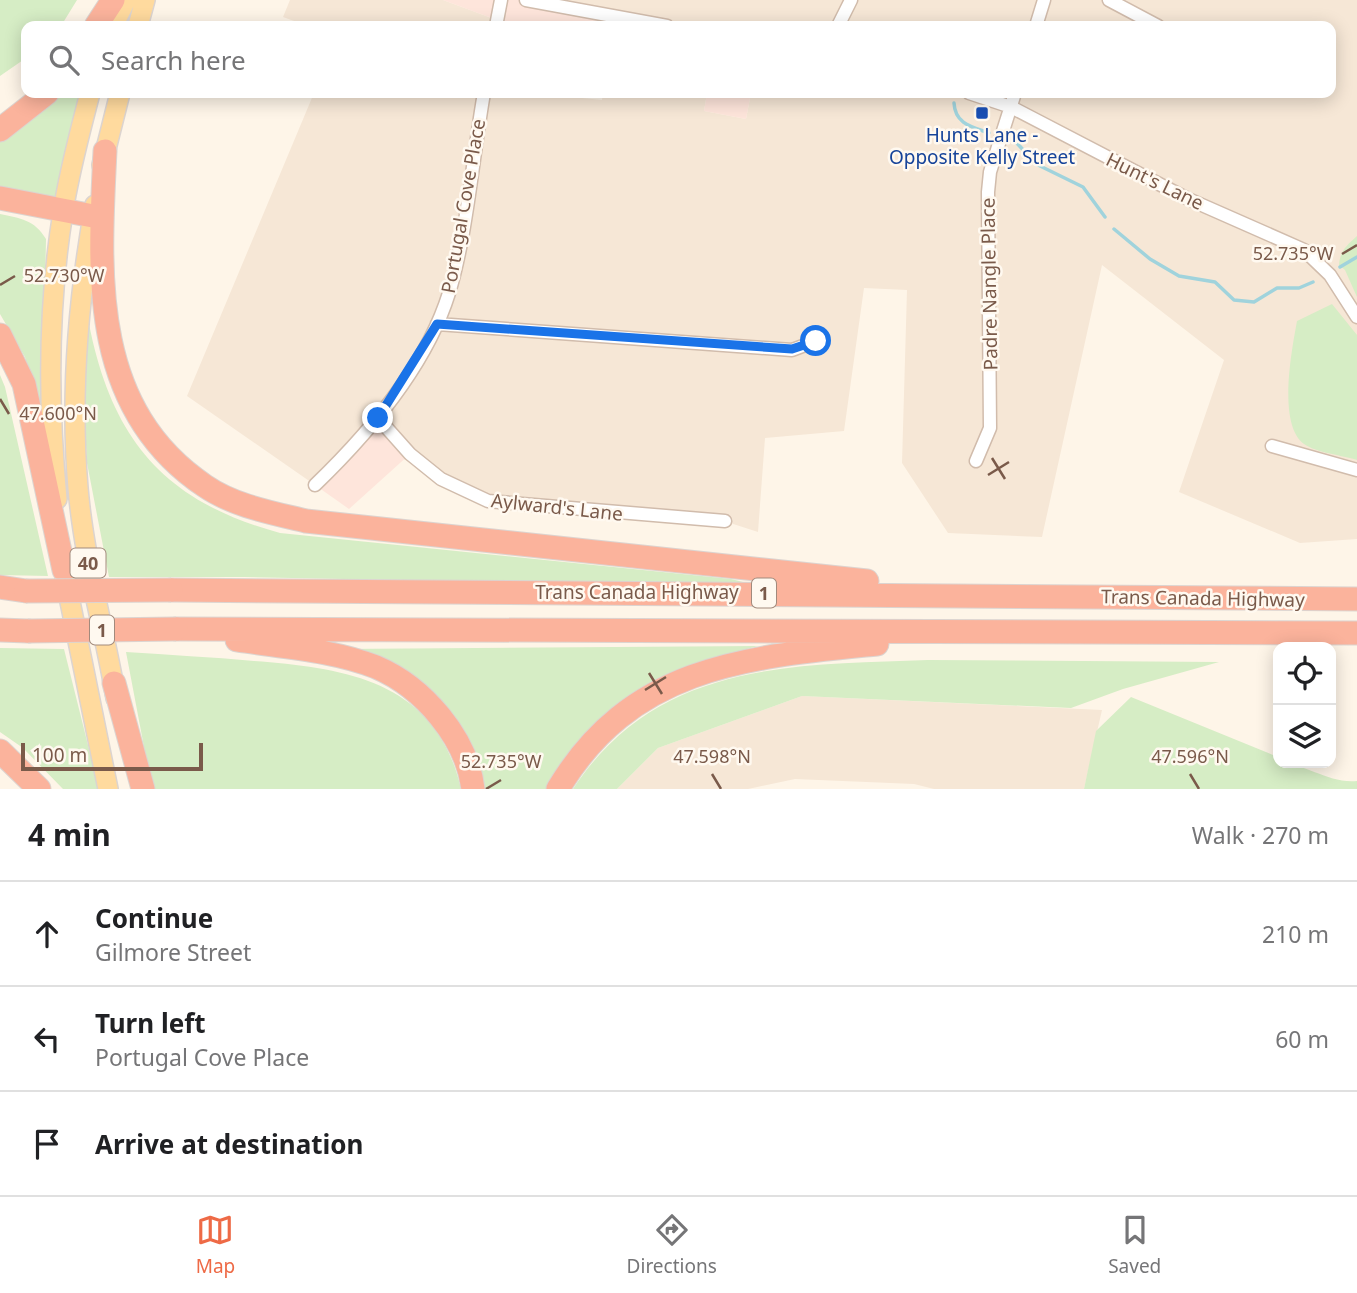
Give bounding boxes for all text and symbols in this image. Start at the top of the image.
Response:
search box [21,21,1336,98]
icon: search [45,41,83,79]
text: Search here [101,42,246,78]
marker: Hunts Lane - Opposite Kelly Street [974,105,990,121]
street label: Portugal Cove Place [435,117,491,295]
place label: Hunts Lane - Opposite Kelly Street [889,122,1075,170]
street label: Hunt's Lane [1102,146,1208,216]
street label: Padre Nangle Place [974,197,1004,371]
text: 52.735°W [1253,241,1334,265]
text: 52.730°W [24,263,105,287]
route start [800,325,831,356]
text: 47.600°N [19,401,97,425]
route end [362,402,393,433]
street label: Aylward's Lane [490,487,624,527]
road number: 40 [70,548,106,578]
road number: 1 [752,578,776,608]
street label: Trans Canada Highway [535,579,739,605]
street label: Trans Canada Highway [1101,583,1305,613]
road number: 1 [90,616,114,644]
map controls [1273,642,1336,768]
button: locate [1273,642,1336,705]
button: layers [1273,705,1336,768]
scale bar [21,740,203,772]
text: 100 m [32,742,87,768]
text: 47.598°N [673,744,751,768]
text: 47.596°N [1151,744,1229,768]
text: 52.735°W [461,749,542,773]
text: 4 min [28,814,111,855]
text: Walk · 270 m [1192,819,1329,851]
text: Continue [95,900,213,936]
icon: ahead [28,915,66,953]
text: 210 m [1262,918,1329,950]
text: Gilmore Street [95,936,251,968]
text: Turn left [95,1005,206,1041]
icon: left [28,1020,66,1058]
text: 60 m [1275,1023,1329,1055]
text: Portugal Cove Place [95,1041,309,1073]
icon: arrive [28,1125,66,1163]
text: Arrive at destination [95,1126,364,1162]
tab: Map [196,1211,235,1279]
tab: Directions [627,1211,717,1279]
tab: Saved [1108,1211,1161,1279]

